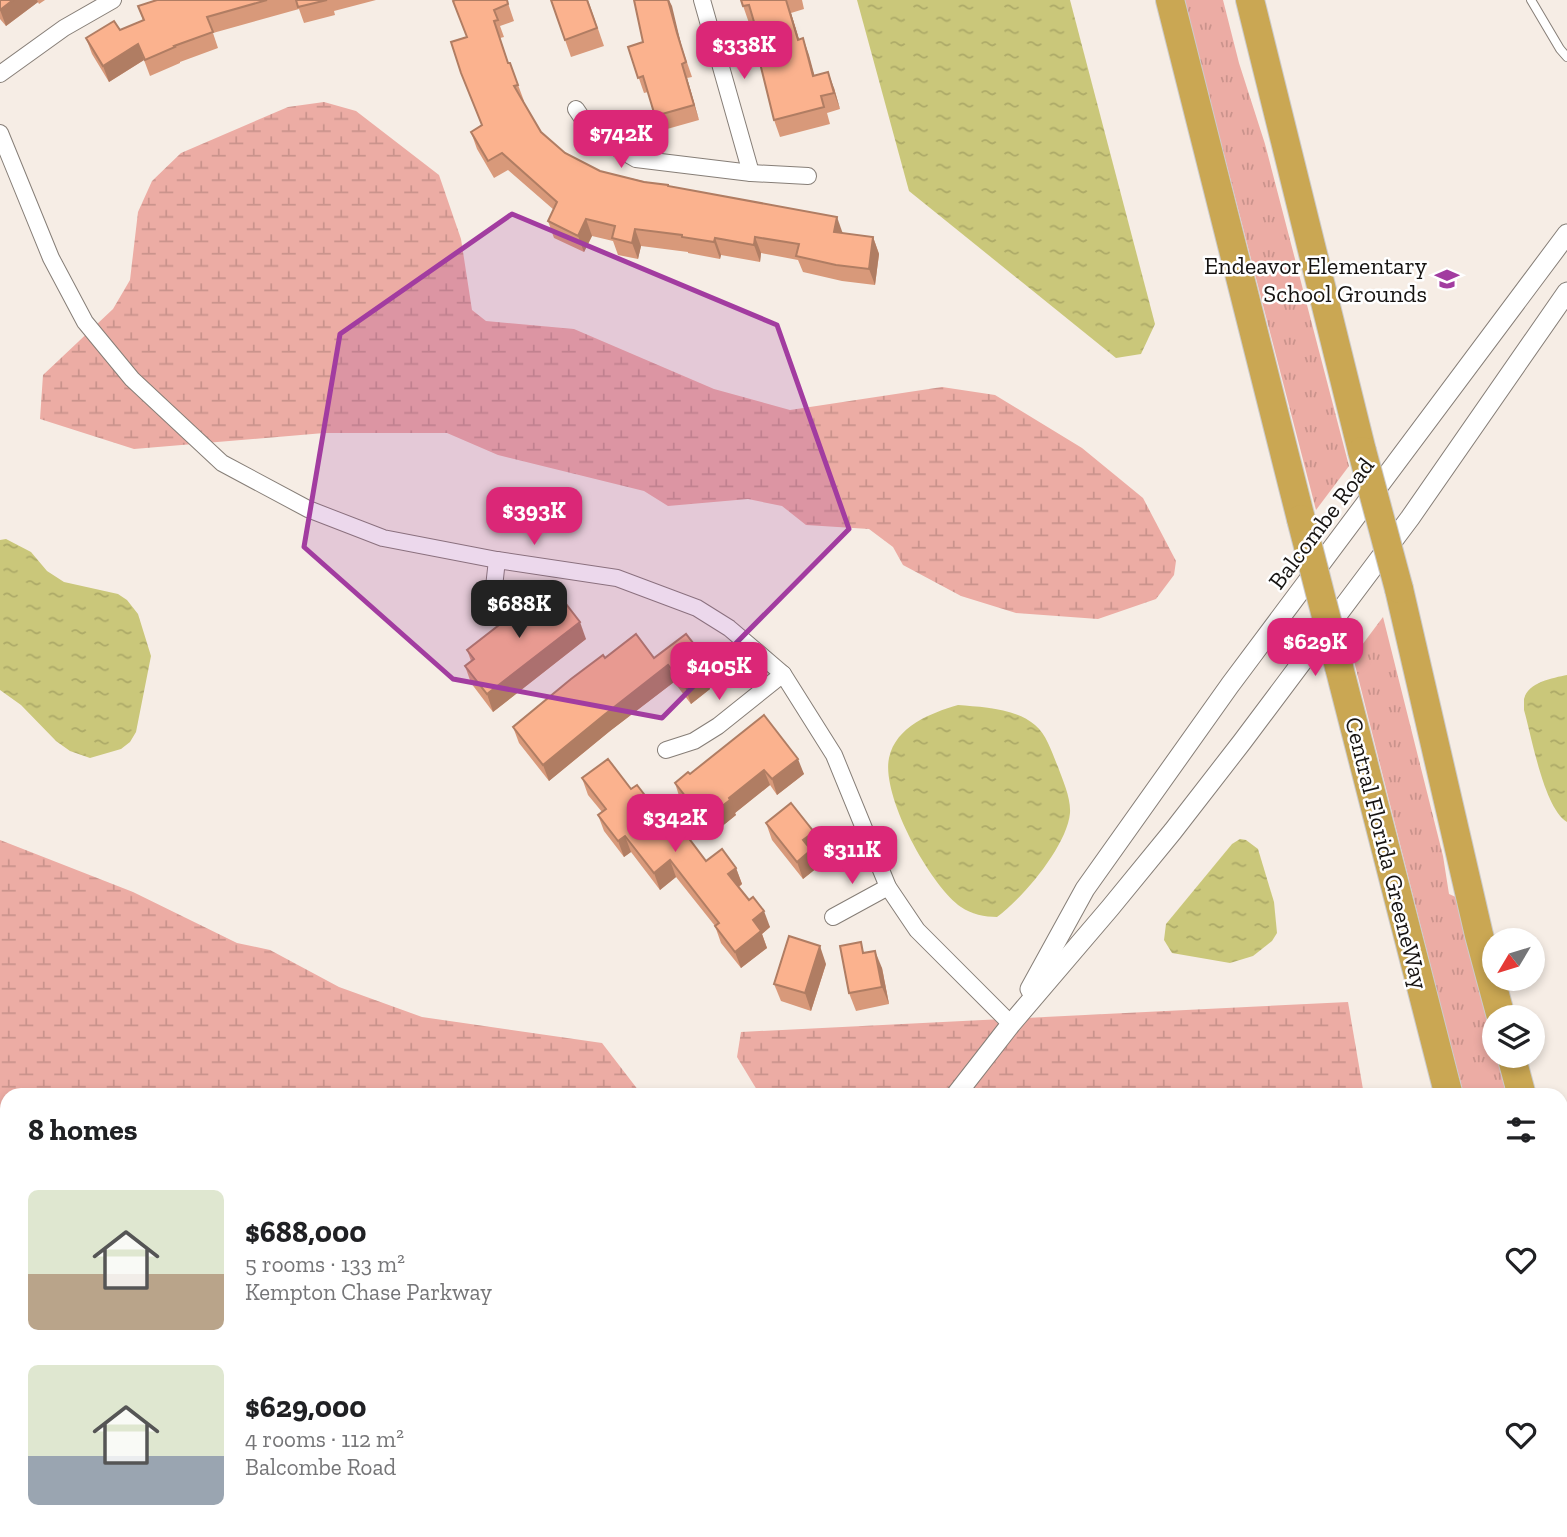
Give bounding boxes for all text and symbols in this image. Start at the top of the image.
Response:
pin: $338K [695,22,793,81]
text: $338K [712,30,776,58]
pin: $742K [572,110,670,170]
text: $742K [589,119,653,147]
place label: Endeavor Elementary School Grounds [1204,251,1428,308]
school or university icon: Endeavor Elementary School Grounds [1433,265,1461,293]
street label: Balcombe Road [1262,451,1380,595]
pin: $393K [485,488,583,547]
text: $393K [502,496,566,524]
pin: $688K [470,580,568,640]
text: $688K [487,589,551,617]
pin: $629K [1266,618,1364,678]
text: $629K [1283,627,1347,655]
pin: $405K [670,642,768,702]
text: $405K [686,651,752,679]
street label: Central Florida GreeneWay [1339,714,1435,993]
pin: $342K [626,794,724,854]
text: $342K [643,803,707,831]
pin: $311K [803,826,901,886]
text: $311K [823,835,881,863]
north arrow [1482,928,1545,990]
map controls [1482,928,1545,1068]
button: layers [1482,1005,1545,1068]
icon: filters [1502,1111,1540,1149]
text: 8 homes [28,1112,137,1148]
text: $688,000 [245,1214,367,1250]
icon: home [84,1218,168,1302]
icon: heart [1502,1241,1540,1279]
text: 5 rooms · 133 m² [245,1250,405,1278]
text: Kempton Chase Parkway [245,1278,492,1306]
text: $629,000 [245,1389,366,1425]
icon: home [84,1393,168,1477]
icon: heart [1502,1416,1540,1454]
text: 4 rooms · 112 m² [245,1425,404,1453]
text: Balcombe Road [245,1453,396,1481]

